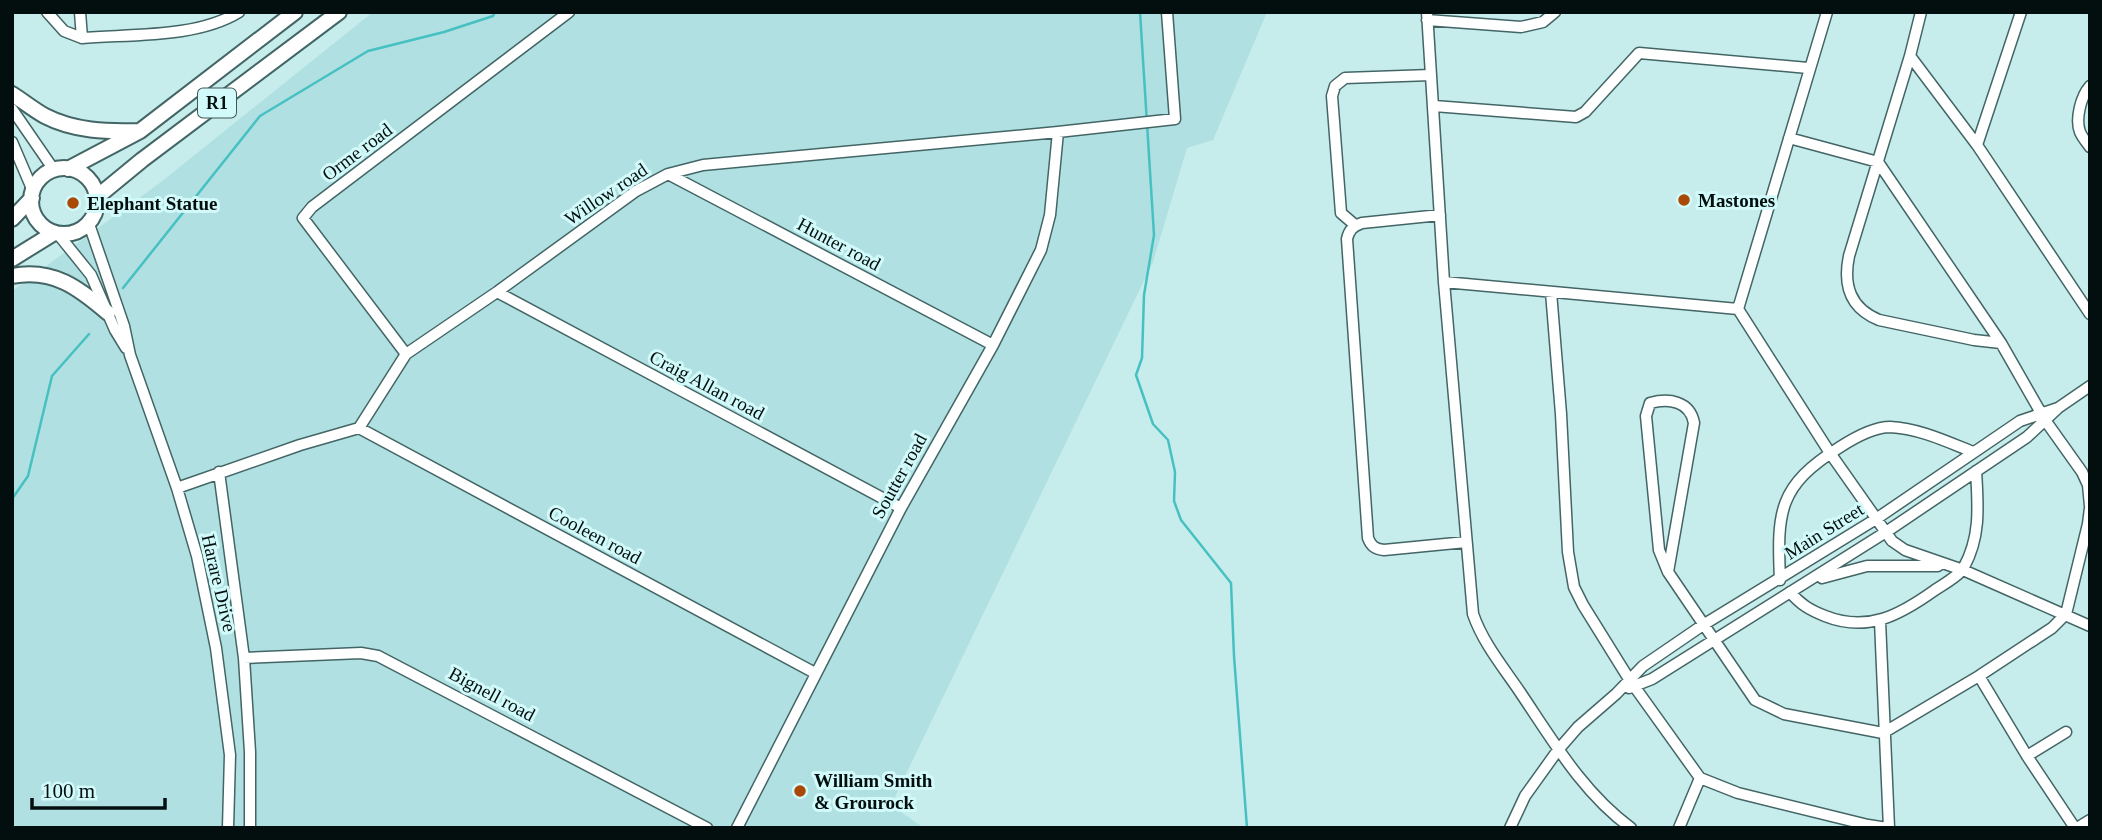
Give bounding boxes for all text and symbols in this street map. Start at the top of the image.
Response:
road number: R1 [198,88,236,118]
street label: Orme road [318,119,396,185]
street label: Willow road [561,159,652,229]
place label: Mastones [1698,190,1775,211]
marker: Mastones [1676,192,1692,208]
place label: Elephant Statue [87,193,217,214]
marker: Elephant Statue [65,195,81,211]
street label: Hunter road [794,213,885,275]
street label: Craig Allan road [646,346,768,424]
street label: Soutter road [867,430,931,522]
street label: Main Street [1781,498,1868,564]
street label: Cooleen road [545,502,645,568]
street label: Harare Drive [198,532,240,634]
street label: Bignell road [445,663,539,726]
scale bar [32,766,164,810]
place label: William Smith & Grourock [814,770,933,813]
text: 100 m [42,779,95,803]
marker: William Smith & Grourock [792,783,808,799]

